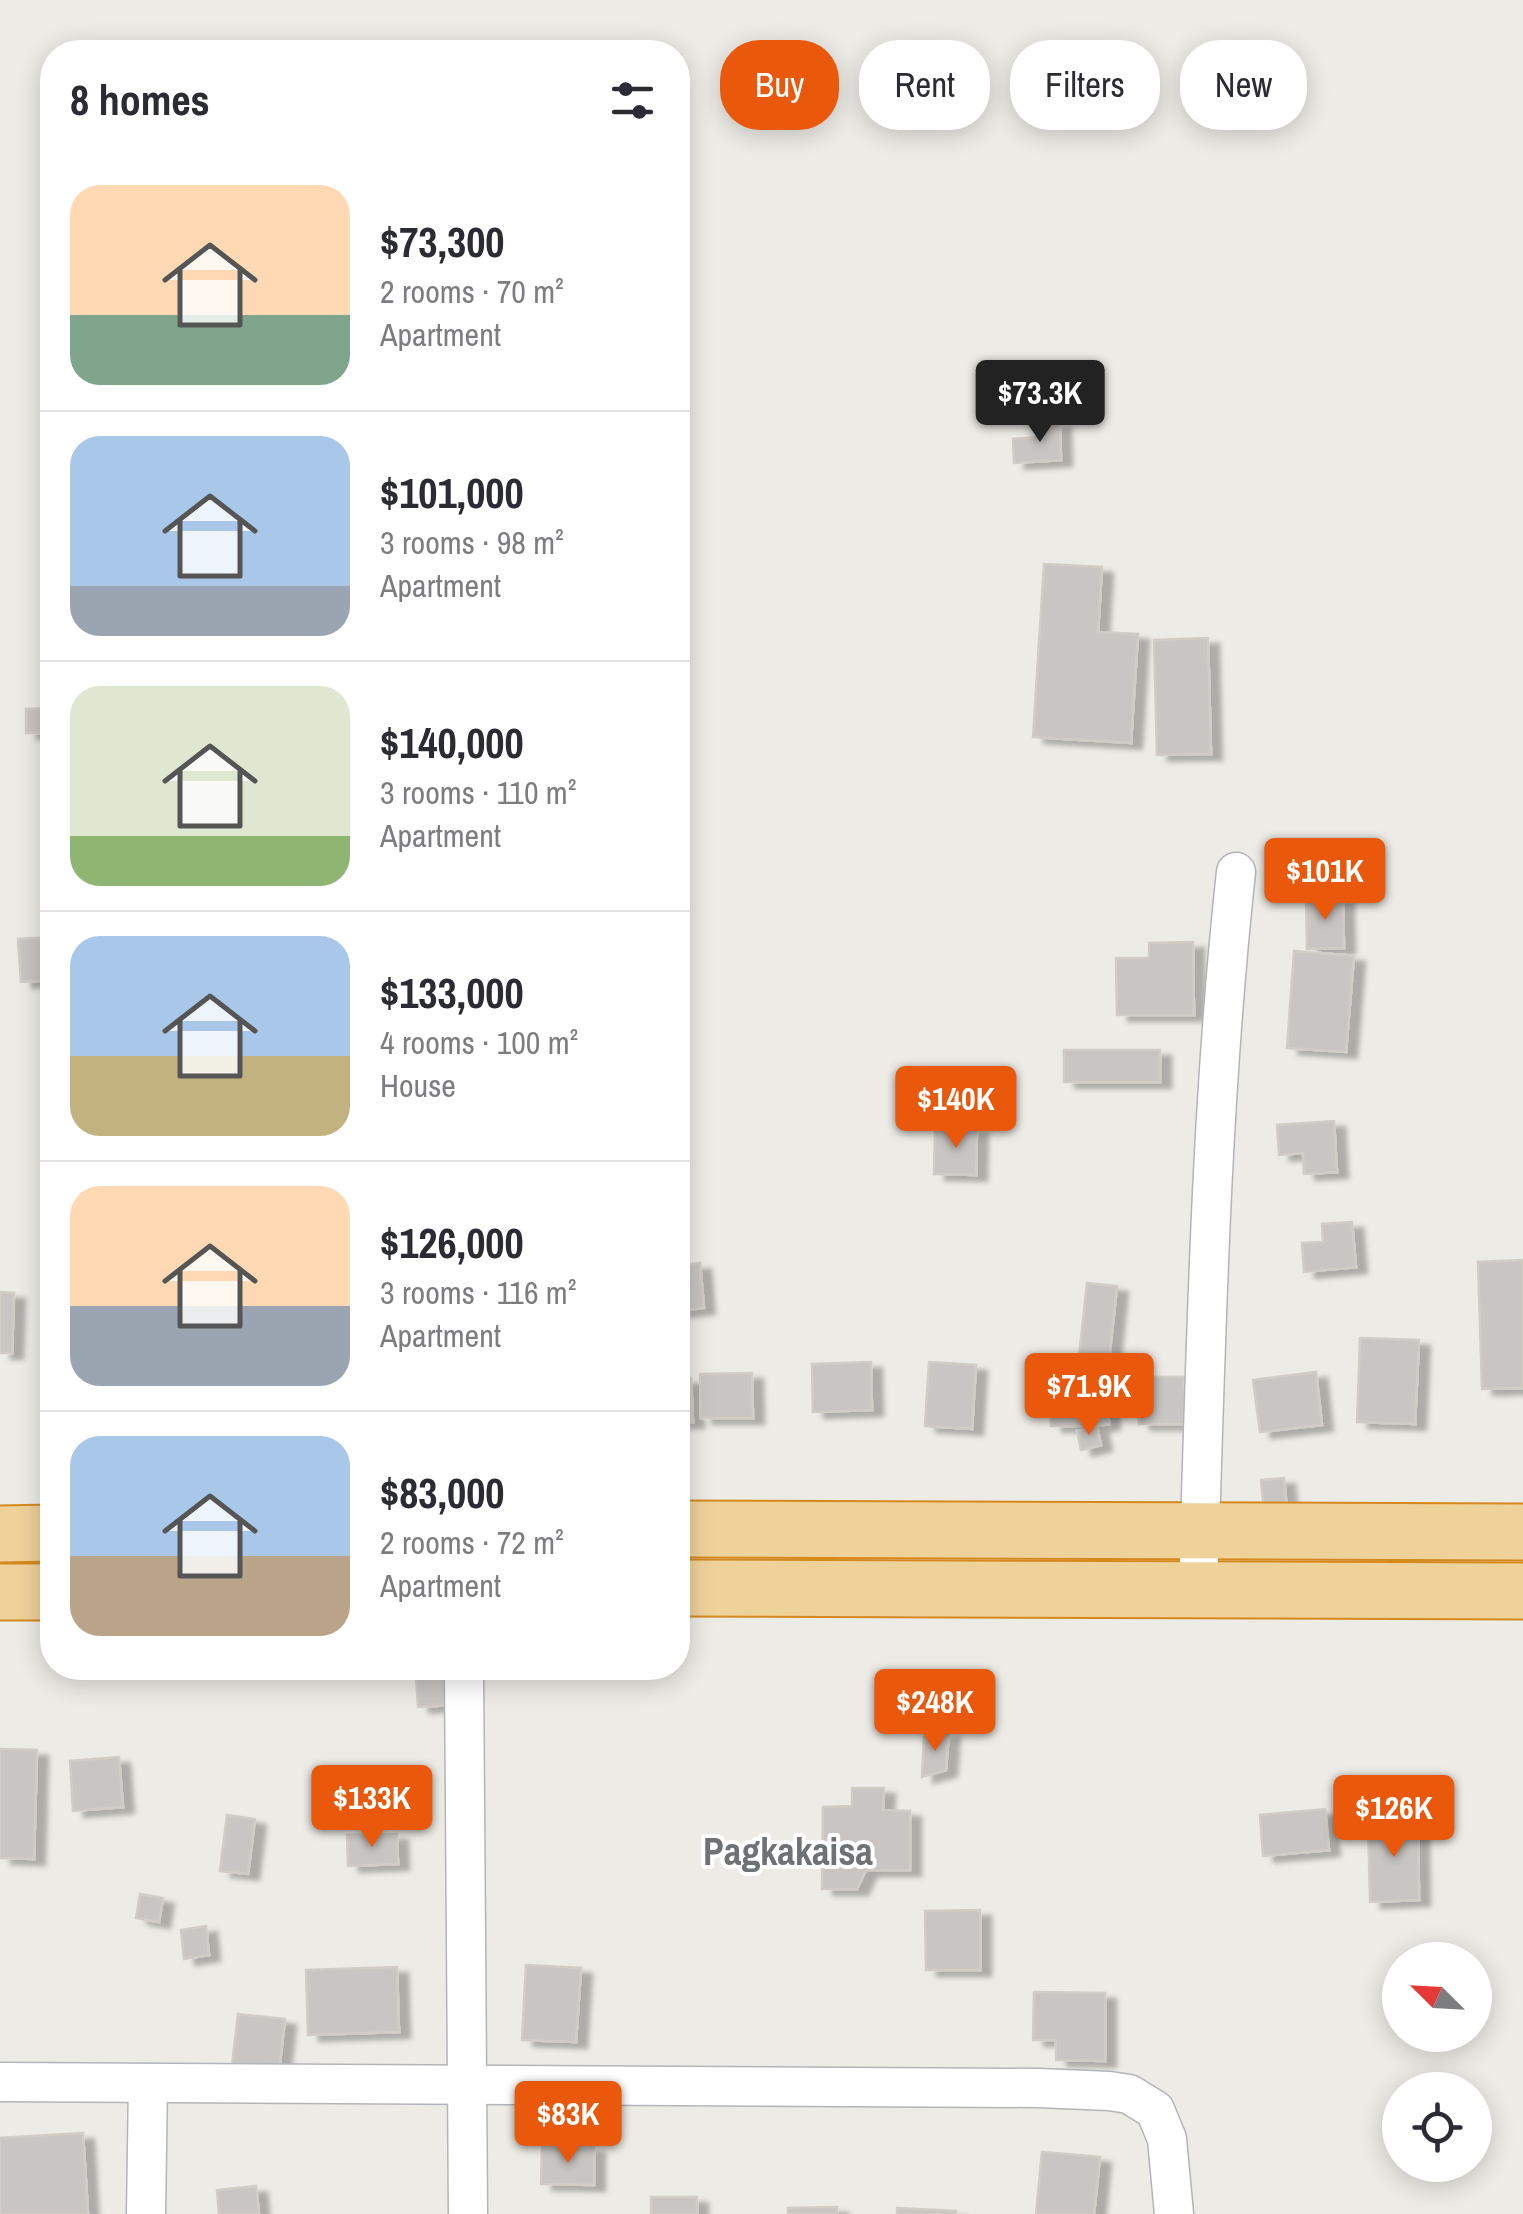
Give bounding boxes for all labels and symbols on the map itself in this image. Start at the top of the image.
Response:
pin: $73.3K [959,360,1121,445]
pin: $101K [1255,838,1395,923]
pin: $140K [886,1066,1026,1151]
pin: $71.9K [1008,1353,1170,1438]
pin: $248K [865,1669,1005,1754]
pin: $133K [302,1765,442,1850]
pin: $126K [1324,1775,1464,1860]
district label: Pagkakaisa [703,1826,874,1877]
north arrow [1382,1942,1492,2052]
pin: $83K [509,2081,627,2166]

